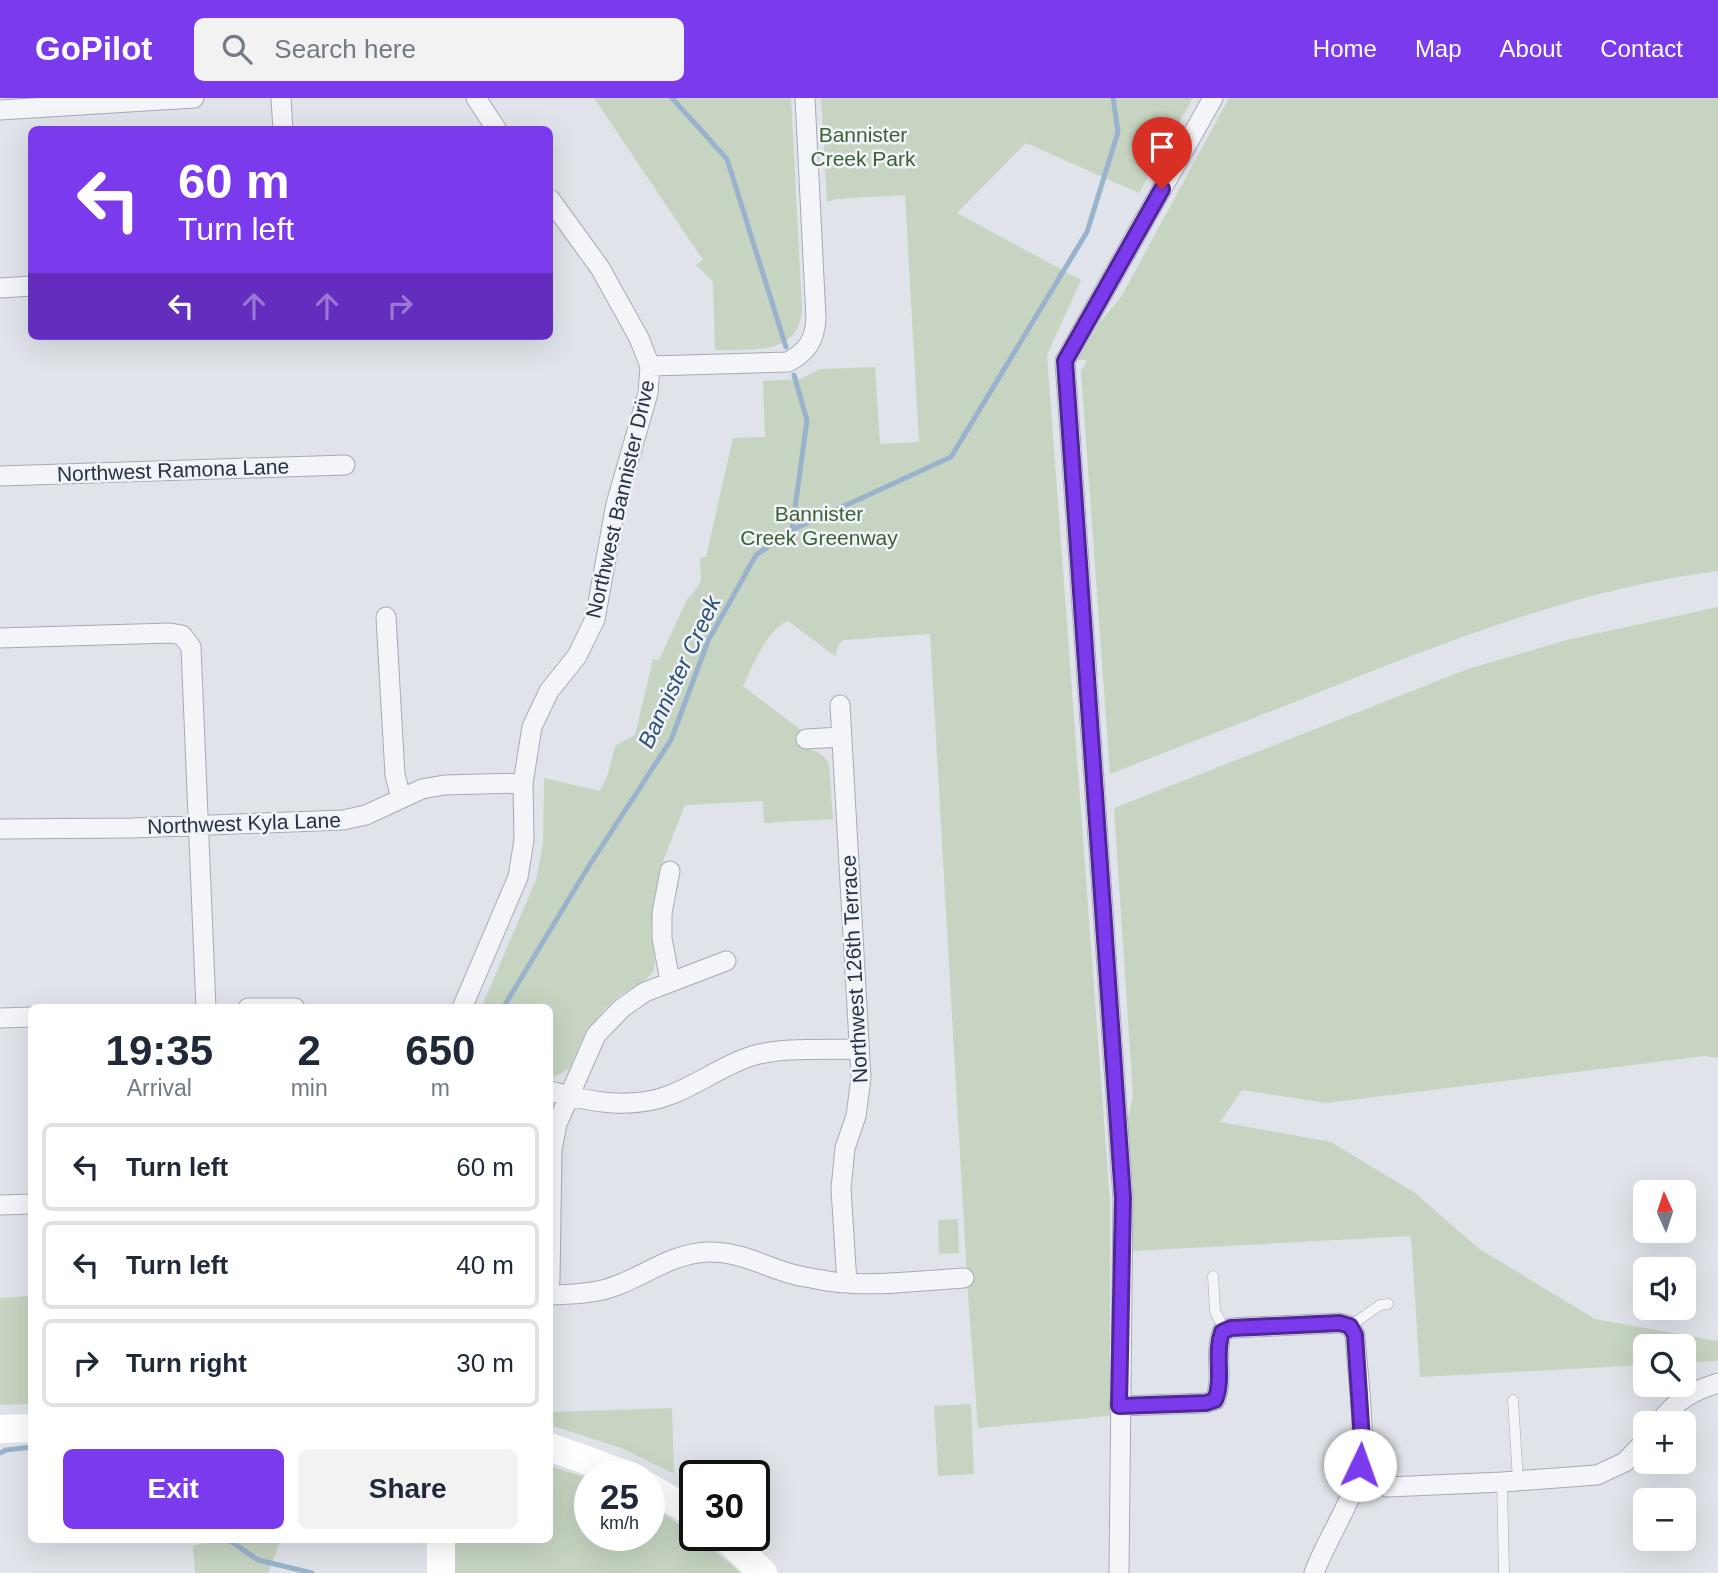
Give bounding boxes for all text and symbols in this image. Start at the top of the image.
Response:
search box [194,18,684,81]
text: GoPilot [35,30,152,67]
icon: search [218,30,256,68]
text: Search here [274,34,416,64]
text: Home [1313,35,1377,62]
text: Map [1415,35,1462,62]
text: About [1500,35,1562,62]
text: Contact [1600,35,1683,62]
pin [1132,117,1192,189]
park label: Bannister Creek Park [810,123,916,170]
icon: arrive [1143,128,1181,166]
icon: left [63,154,154,245]
text: 60 m [178,154,290,208]
text: Turn left [178,211,294,247]
icon: left [162,287,200,325]
icon: ahead [235,287,273,325]
icon: ahead [308,287,346,325]
icon: right [381,287,419,325]
street label: Northwest Bannister Drive [581,378,659,620]
street label: Northwest Ramona Lane [57,454,289,486]
park label: Bannister Creek Greenway [740,502,898,549]
water label: Bannister Creek [632,590,726,752]
street label: Northwest Kyla Lane [147,808,341,838]
street label: Northwest 126th Terrace [837,854,871,1084]
text: 19:35 [106,1027,213,1074]
text: 2 [297,1027,321,1074]
text: 650 [405,1027,475,1074]
text: Arrival [127,1075,192,1101]
text: min [291,1075,328,1101]
text: m [431,1075,450,1101]
icon: left [67,1148,105,1186]
text: Turn left [126,1152,228,1182]
text: 60 m [456,1152,514,1182]
north arrow [1633,1180,1696,1242]
map controls [1633,1180,1696,1551]
icon: left [67,1246,105,1284]
text: Turn left [126,1250,228,1280]
text: 40 m [456,1250,514,1280]
button: sound [1633,1257,1696,1320]
button: search [1633,1334,1696,1397]
icon: right [67,1344,105,1382]
text: Turn right [126,1348,247,1378]
text: 30 m [456,1348,514,1378]
button: + [1633,1411,1696,1474]
position arrow [1323,1428,1397,1502]
button: Exit [63,1449,284,1529]
button: Share [298,1449,518,1529]
speed limit sign: 30 [679,1460,770,1551]
text: 25 [600,1477,639,1516]
button: − [1633,1488,1696,1551]
text: km/h [600,1513,639,1533]

